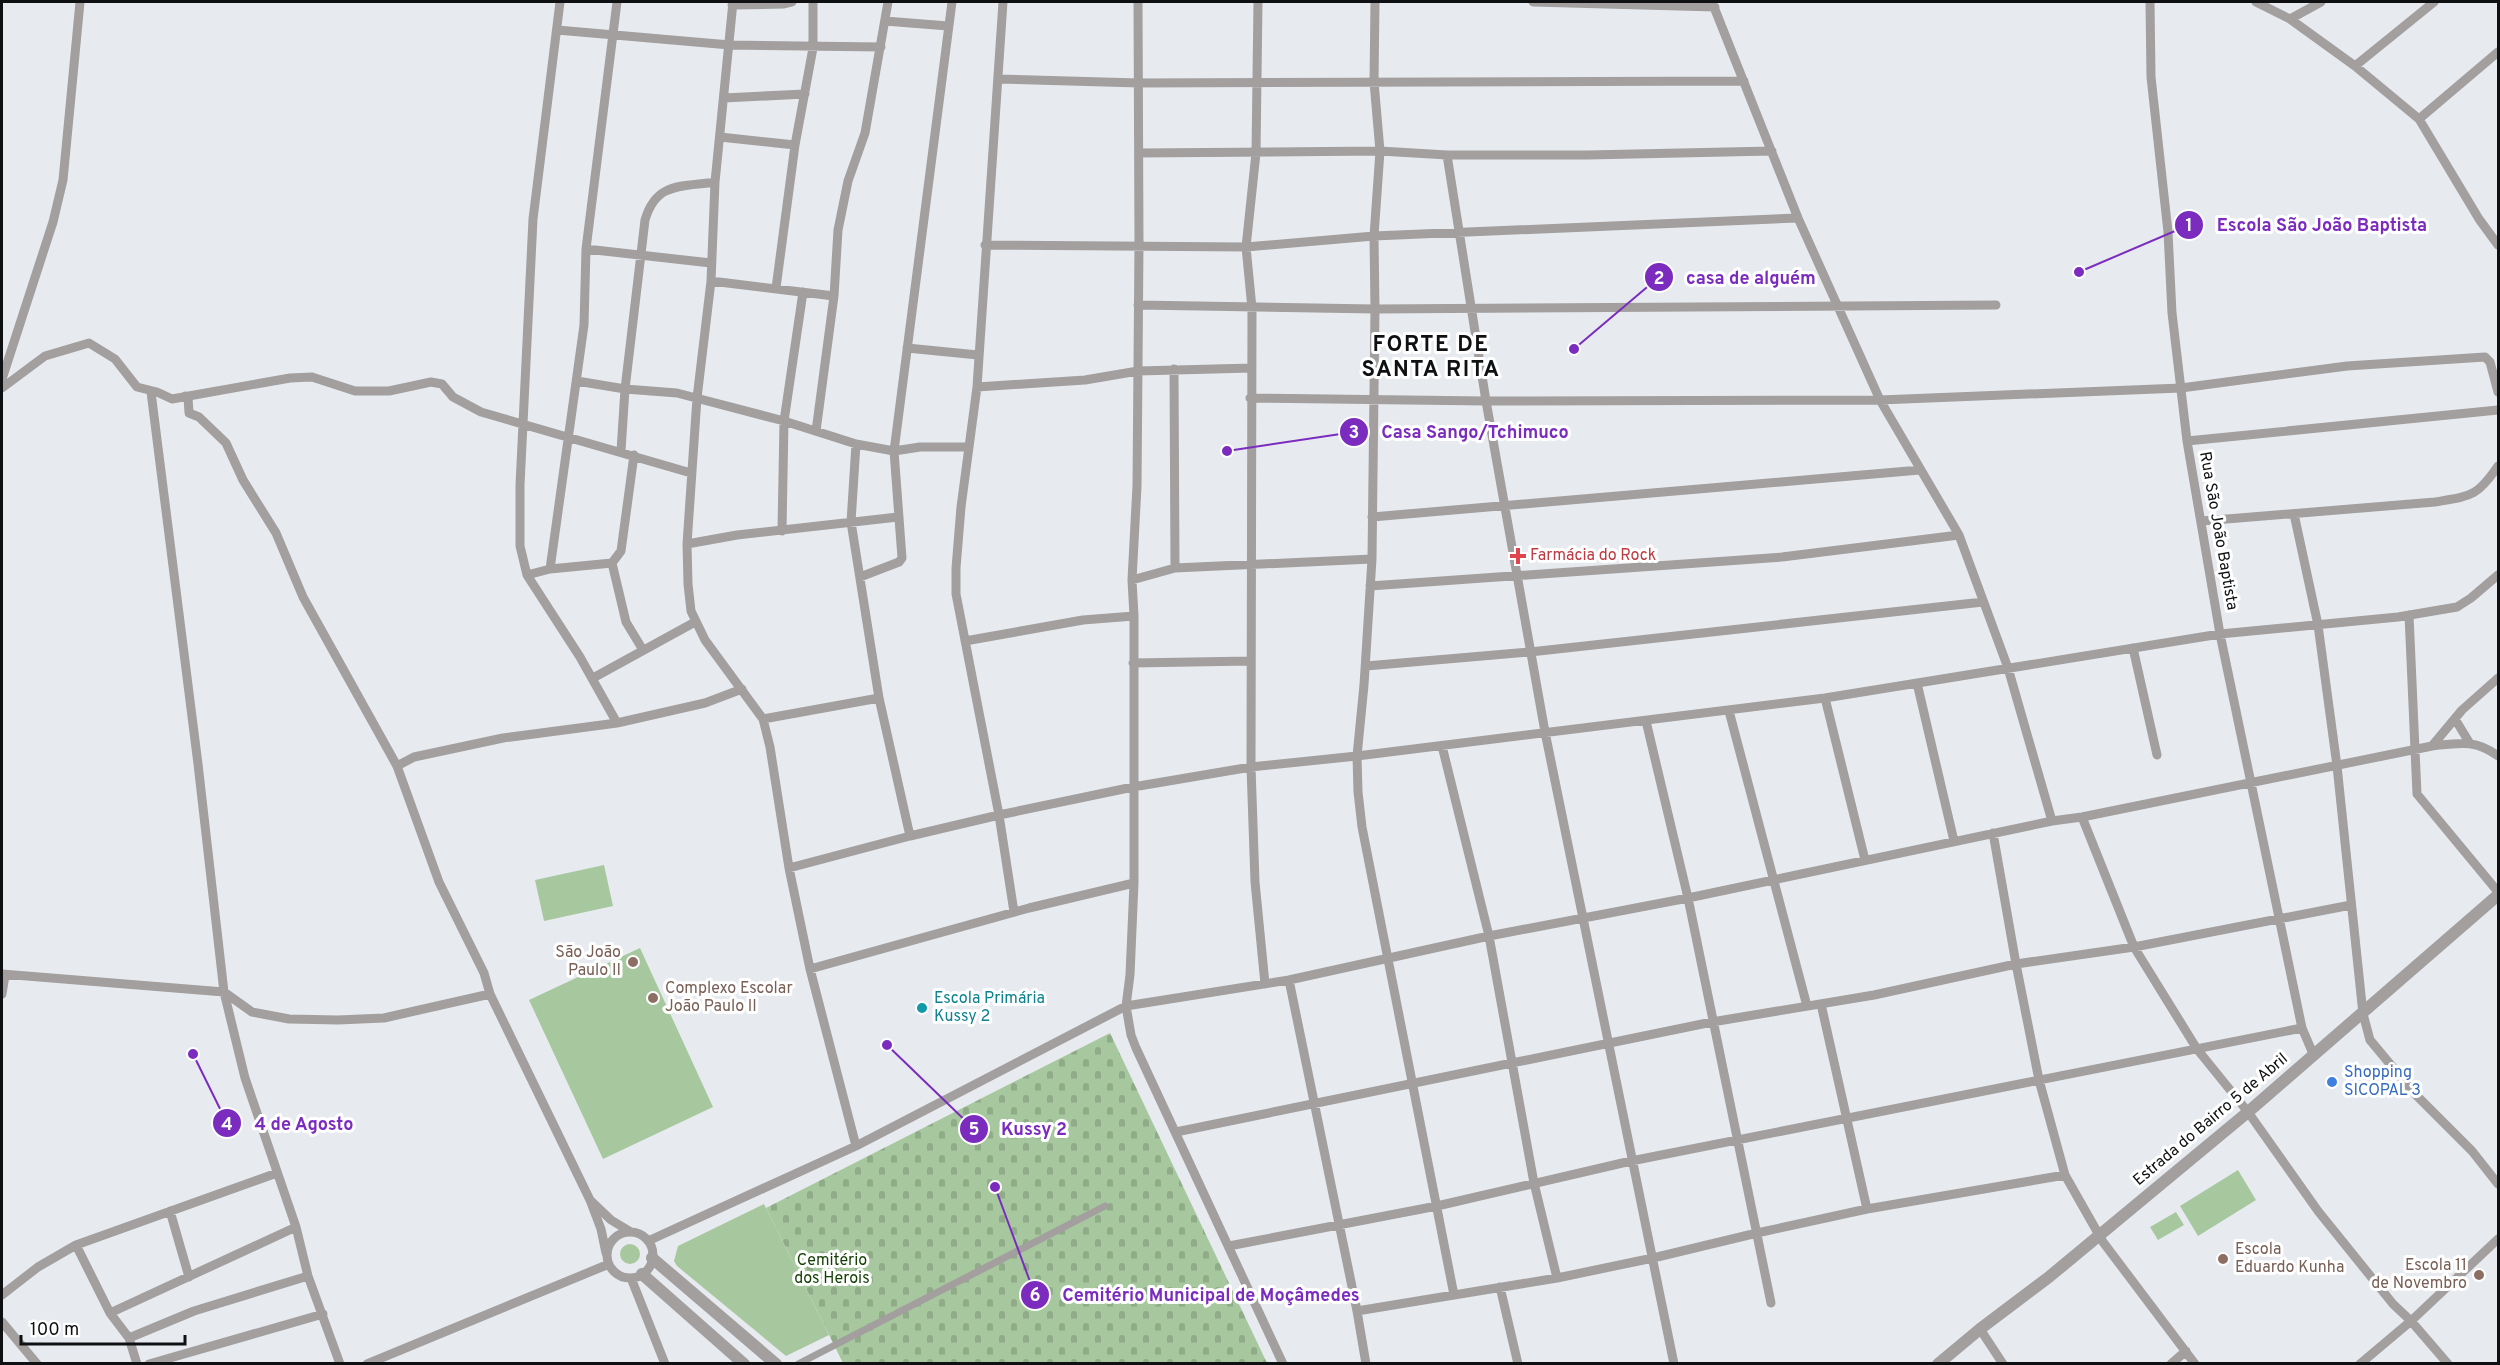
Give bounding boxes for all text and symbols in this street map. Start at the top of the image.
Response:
callout: Escola São João Baptista [2174,207,2439,243]
text: 1 [2185,215,2193,238]
text: Escola São João Baptista [2217,215,2427,238]
callout: casa de alguém [1644,259,1827,295]
text: 2 [1653,268,1665,291]
text: casa de alguém [1686,268,1816,291]
district label: FORTE DE SANTA RITA [1362,332,1500,384]
callout: Casa Sango/Tchimuco [1339,414,1581,450]
text: 3 [1349,422,1359,445]
text: Casa Sango/Tchimuco [1381,422,1569,445]
street label: Rua São João Baptista [2194,450,2242,612]
place label: Farmácia do Rock [1530,546,1656,566]
marker: Farmácia do Rock [1511,549,1525,563]
place label: São João Paulo II [555,943,621,981]
marker: São João Paulo II [626,955,640,969]
place label: Complexo Escolar João Paulo II [665,979,793,1017]
place label: Escola Primária Kussy 2 [934,989,1045,1027]
marker: Complexo Escolar João Paulo II [646,991,660,1005]
marker: Escola Primária Kussy 2 [915,1001,929,1015]
street label: Estrada do Bairro 5 de Abril [2130,1049,2292,1191]
place label: Shopping SICOPAL 3 [2344,1063,2421,1101]
marker: Shopping SICOPAL 3 [2325,1075,2339,1089]
callout: 4 de Agosto [212,1105,366,1141]
callout: Kussy 2 [959,1111,1079,1147]
text: 4 [221,1114,233,1137]
text: 4 de Agosto [255,1114,354,1137]
text: 5 [969,1119,980,1142]
text: Kussy 2 [1001,1119,1067,1142]
place label: Escola Eduardo Kunha [2235,1240,2344,1278]
park label: Cemitério dos Herois [794,1251,870,1289]
marker: Escola Eduardo Kunha [2216,1252,2230,1266]
place label: Escola 11 de Novembro [2371,1256,2467,1294]
marker: Escola 11 de Novembro [2472,1268,2486,1282]
callout: Cemitério Municipal de Moçâmedes [1020,1277,1372,1313]
text: 6 [1029,1285,1041,1308]
text: Cemitério Municipal de Moçâmedes [1062,1285,1360,1308]
scale bar [21,1308,184,1346]
text: 100 m [30,1319,79,1342]

